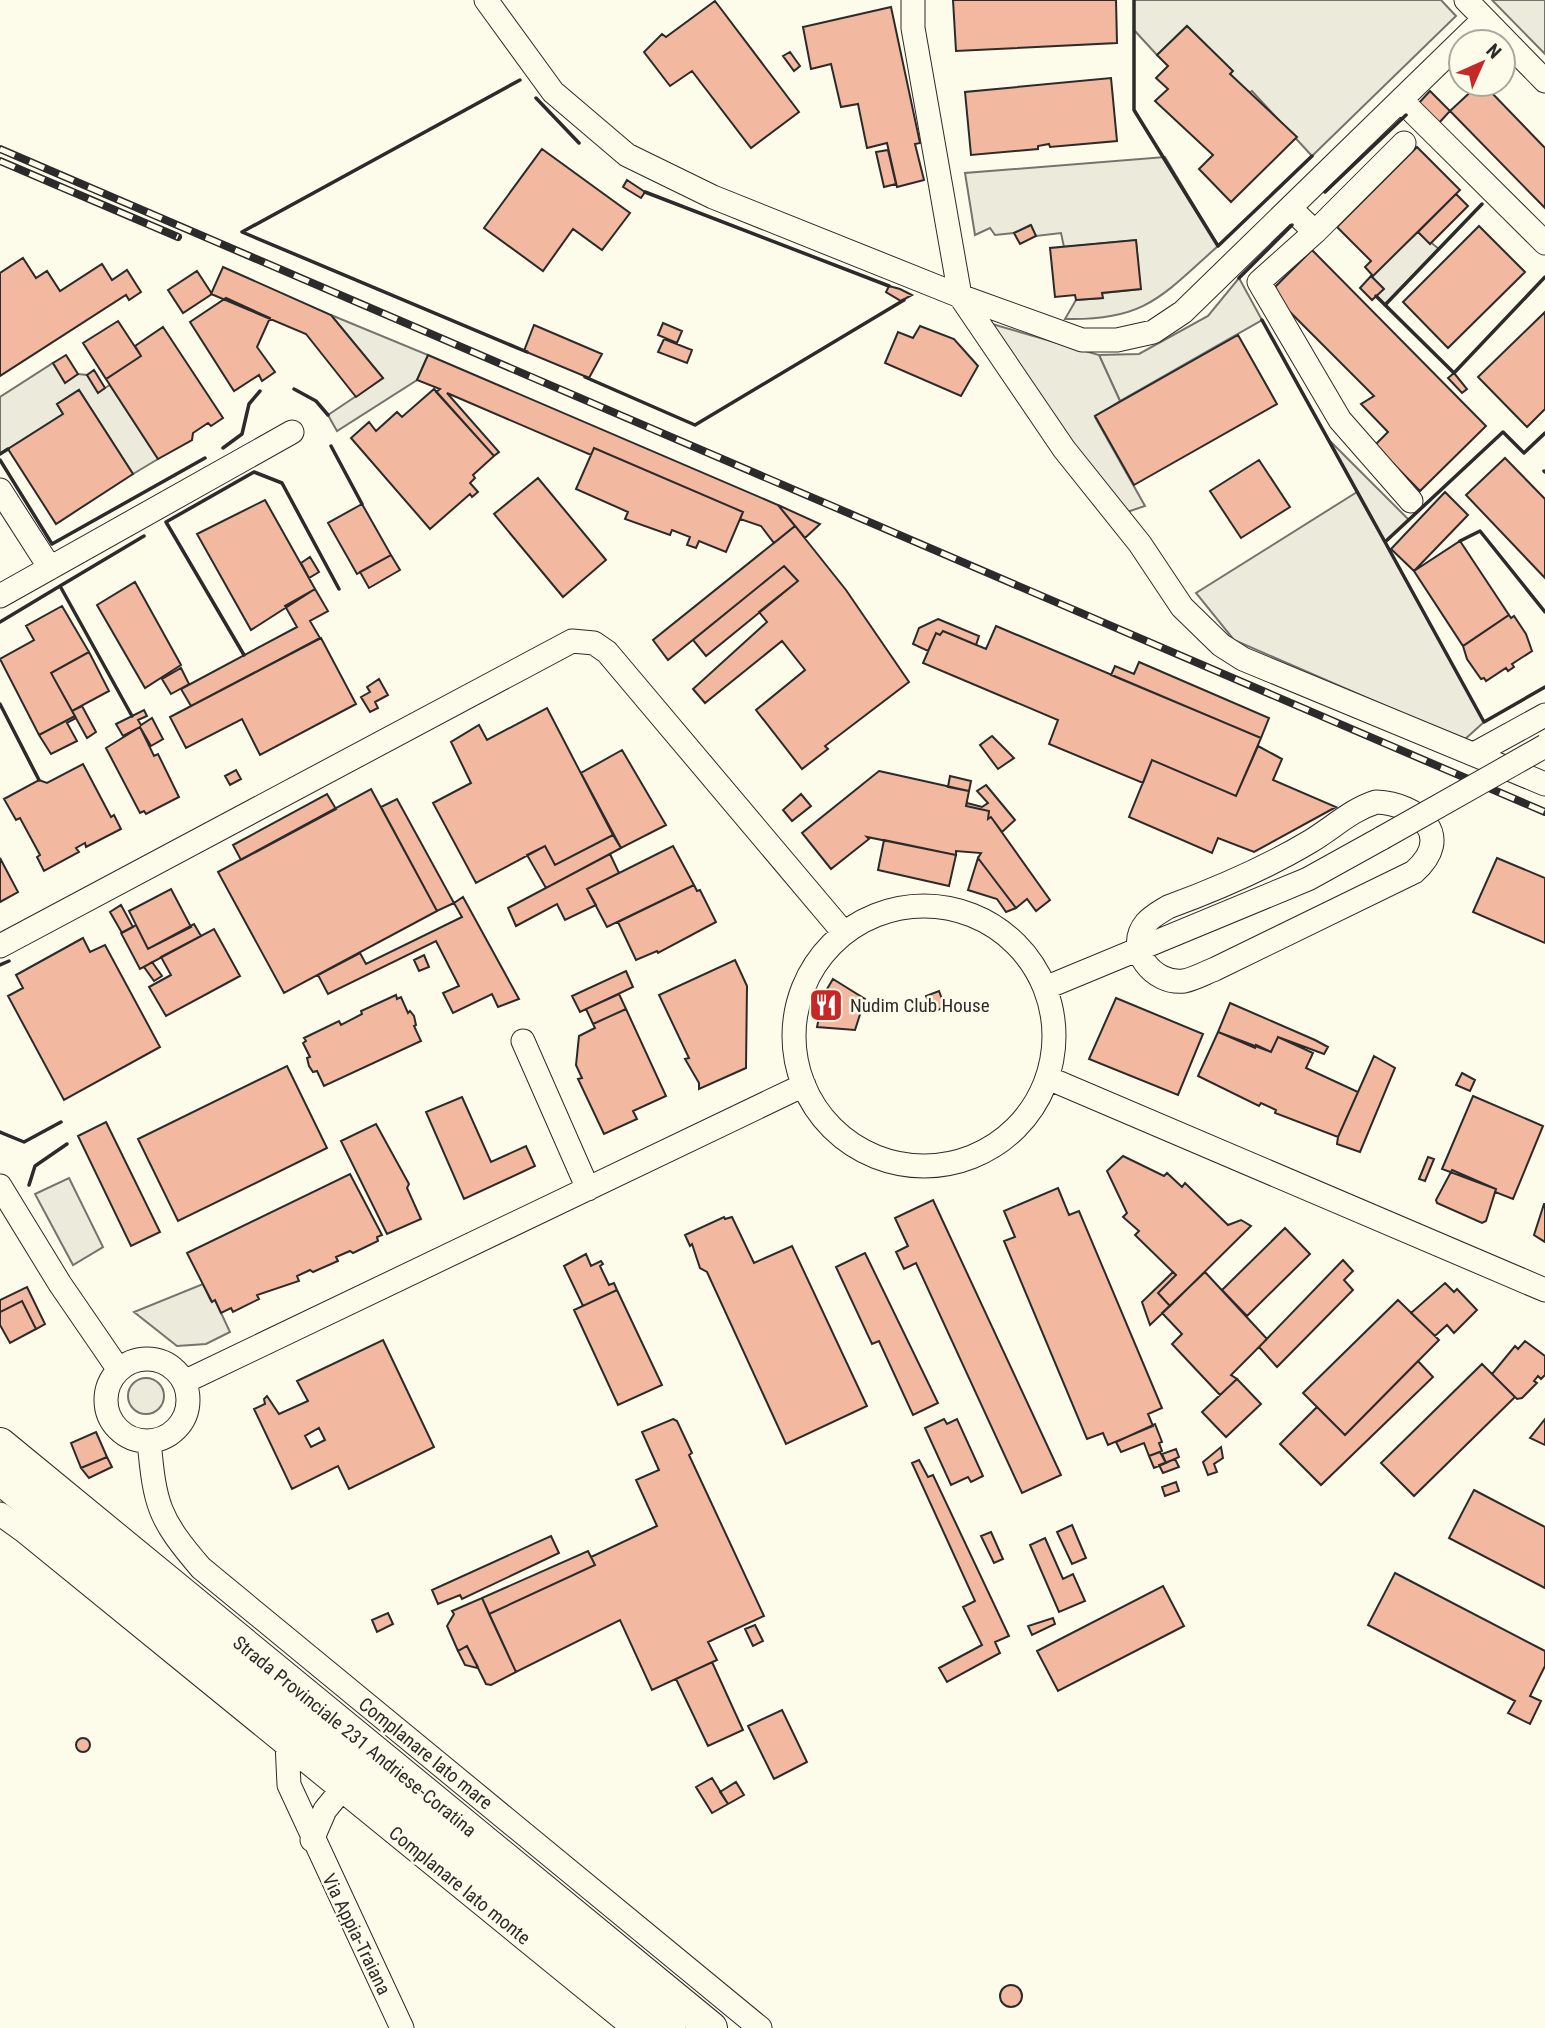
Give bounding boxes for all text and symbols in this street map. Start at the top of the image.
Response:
north arrow [1447,28,1517,98]
text: N [1481,39,1506,64]
restaurant icon: Nudim Club House [807,986,845,1024]
place label: Nudim Club House [850,994,990,1017]
street label: Strada Provinciale 231 Andriese-Coratina [228,1631,481,1842]
street label: Complanare lato mare [354,1692,497,1814]
street label: Complanare lato monte [384,1821,535,1949]
street label: Via Appia-Traiana [317,1870,396,1999]

